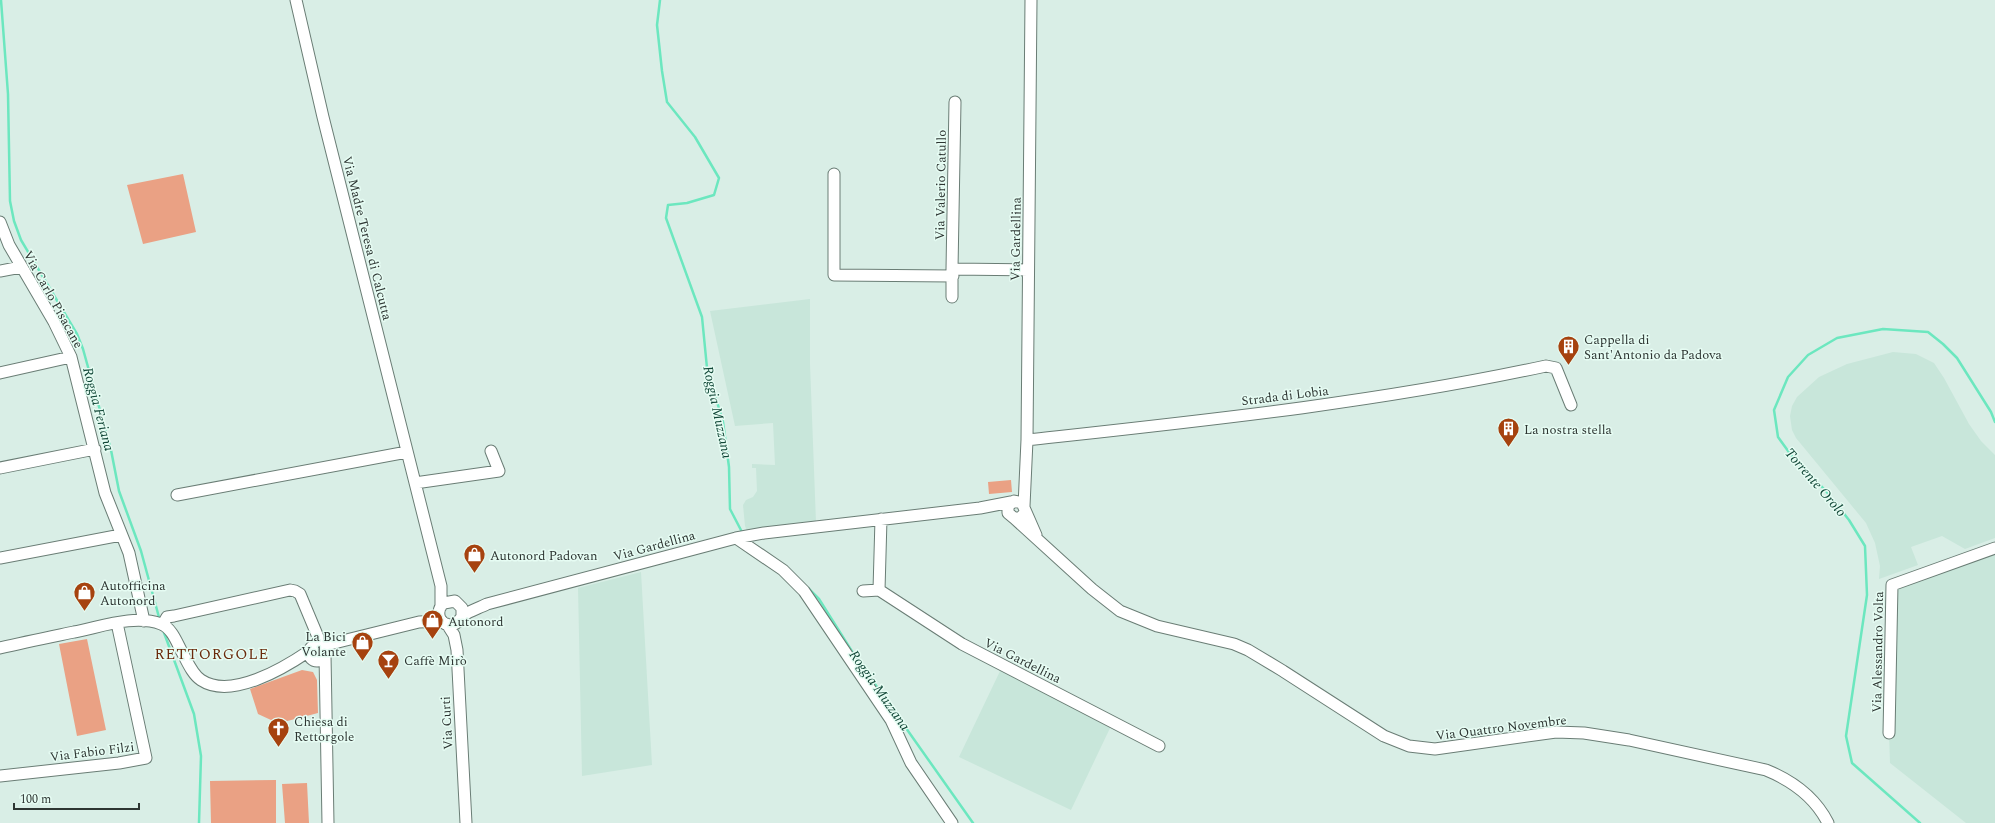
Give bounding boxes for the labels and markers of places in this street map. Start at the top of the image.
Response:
place label: Cappella di Sant'Antonio da Padova [1584,330,1723,365]
building icon: Cappella di Sant'Antonio da Padova [1555,333,1581,366]
building icon: La nostra stella [1496,416,1522,449]
place label: La nostra stella [1524,420,1613,440]
shop icon: Autonord Padovan [462,542,488,575]
place label: Autonord Padovan [490,546,598,566]
place label: Autofficina Autonord [100,576,166,611]
shop icon: Autofficina Autonord [72,579,98,612]
shop icon: Autonord [420,608,446,641]
place label: Autonord [448,612,503,632]
place label: La Bici Volante [301,627,346,662]
shop icon: La Bici Volante [349,630,375,663]
bar icon: Caffè Mirò [375,647,401,680]
place label: Caffè Mirò [404,651,467,671]
place label: Chiesa di Rettorgole [294,712,354,747]
church icon: Chiesa di Rettorgole [265,715,291,748]

